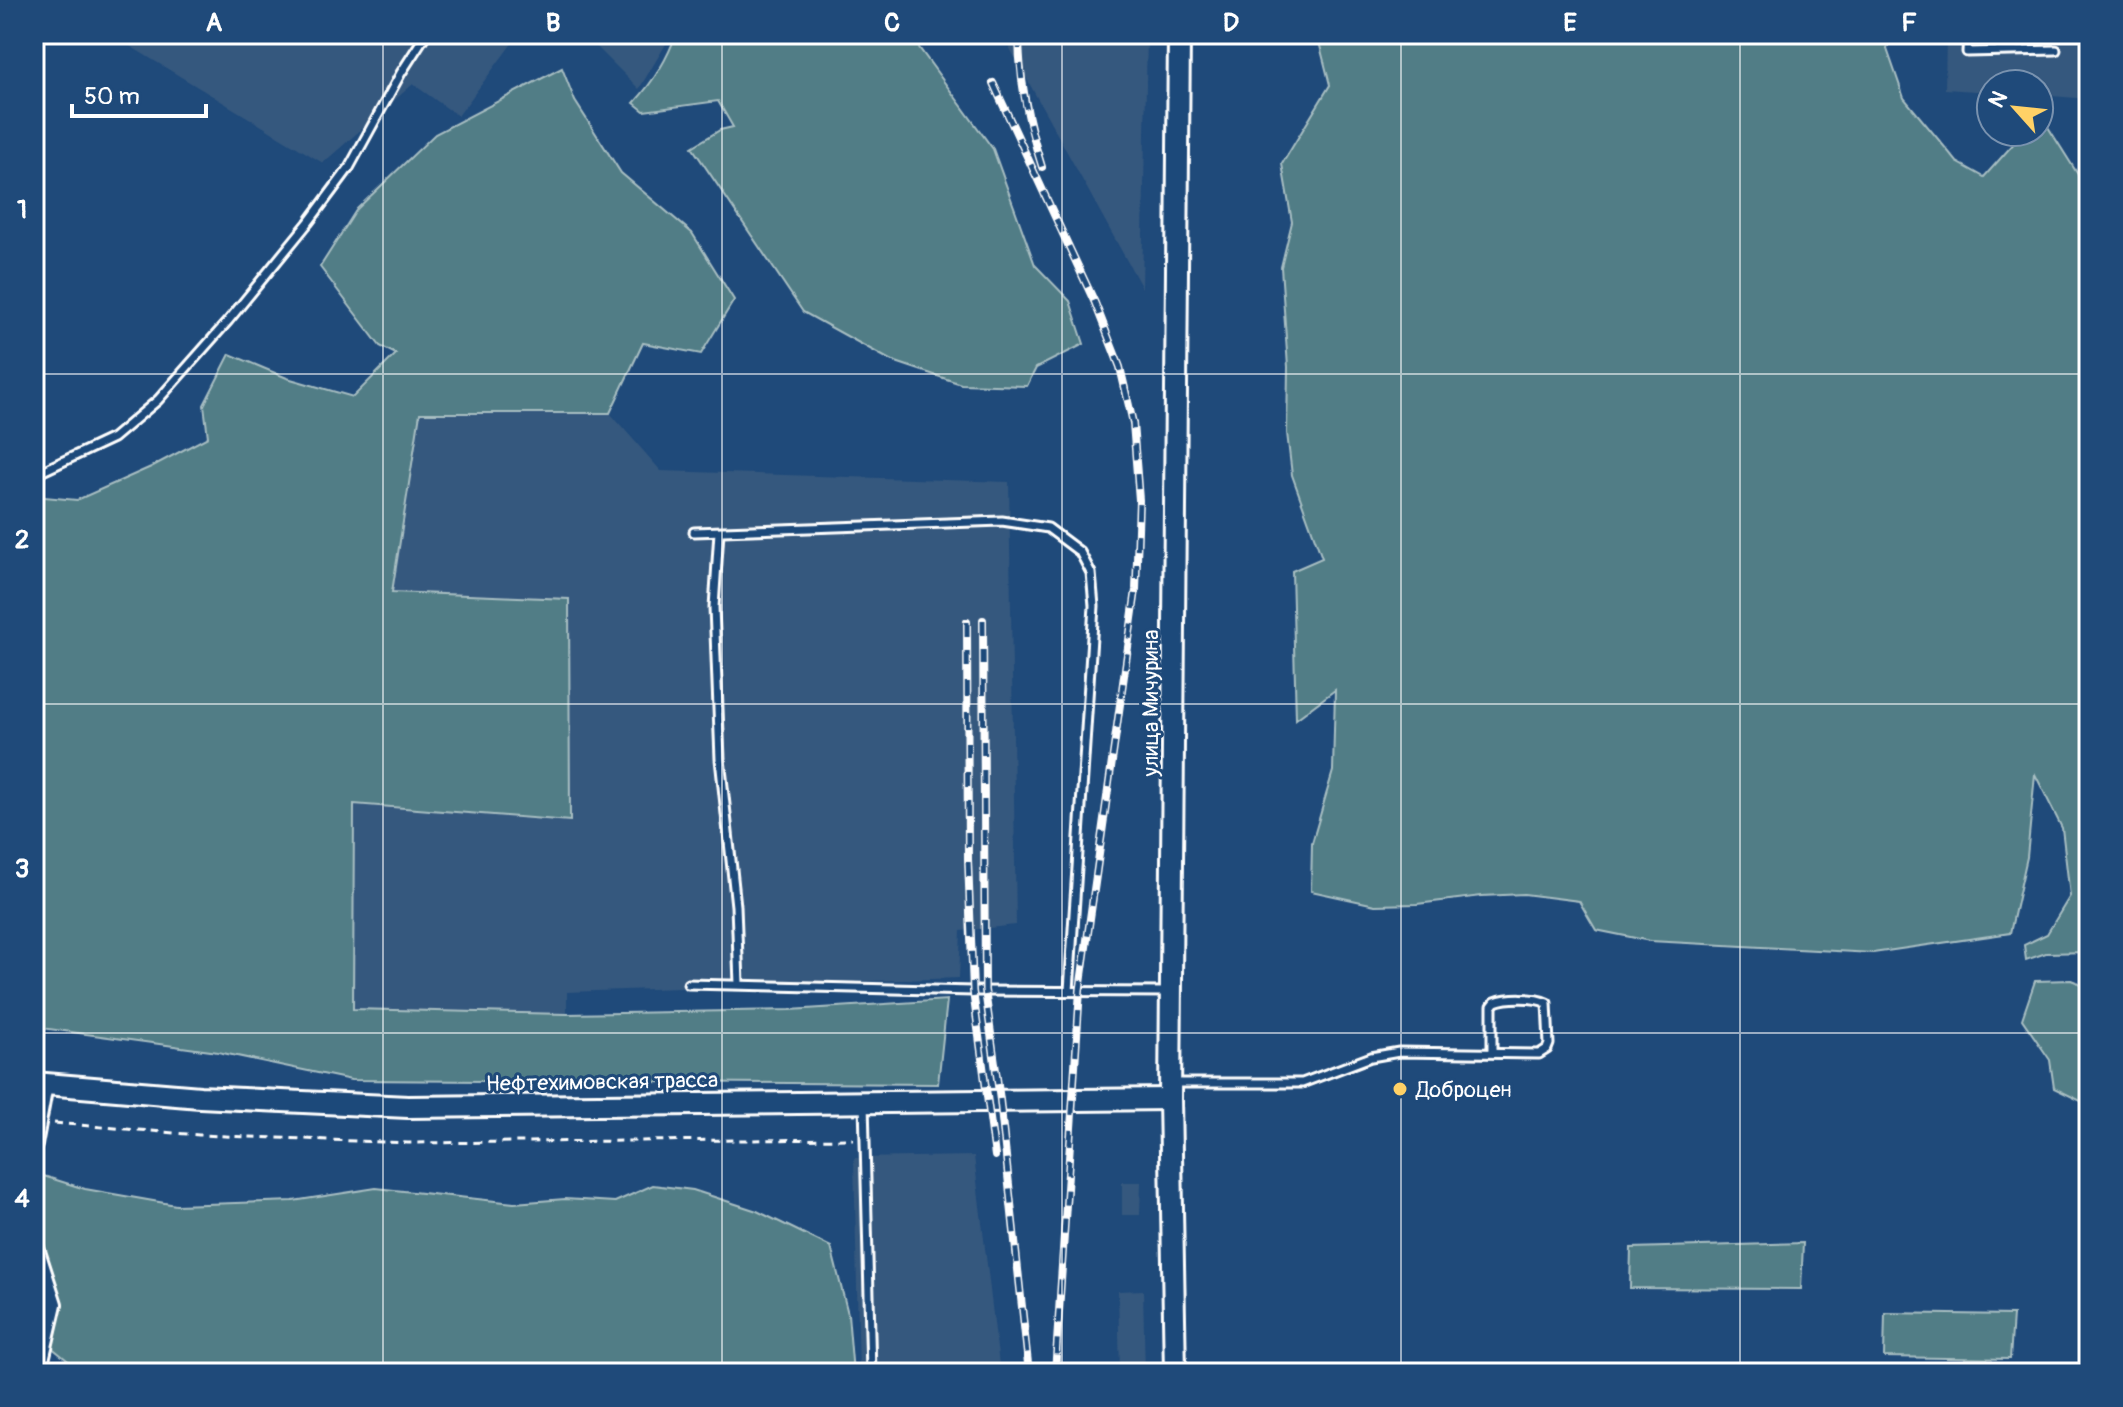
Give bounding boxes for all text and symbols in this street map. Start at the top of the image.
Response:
text: A [206,7,223,39]
text: B [546,7,560,39]
text: C [884,7,900,39]
text: D [1223,7,1239,39]
text: E [1563,7,1577,39]
text: F [1901,7,1917,39]
scale bar [72,68,206,118]
north arrow [1975,68,2055,148]
text: 50 m [84,82,140,111]
text: N [1982,86,2014,112]
text: 1 [17,194,27,226]
text: 2 [15,524,29,556]
street label: улица Мичурина [1137,629,1165,778]
text: 3 [15,853,29,885]
street label: Нефтехимовская трасса [486,1066,718,1098]
place label: Доброцен [1415,1076,1511,1104]
marker: Доброцен [1391,1080,1409,1098]
text: 4 [14,1183,30,1215]

